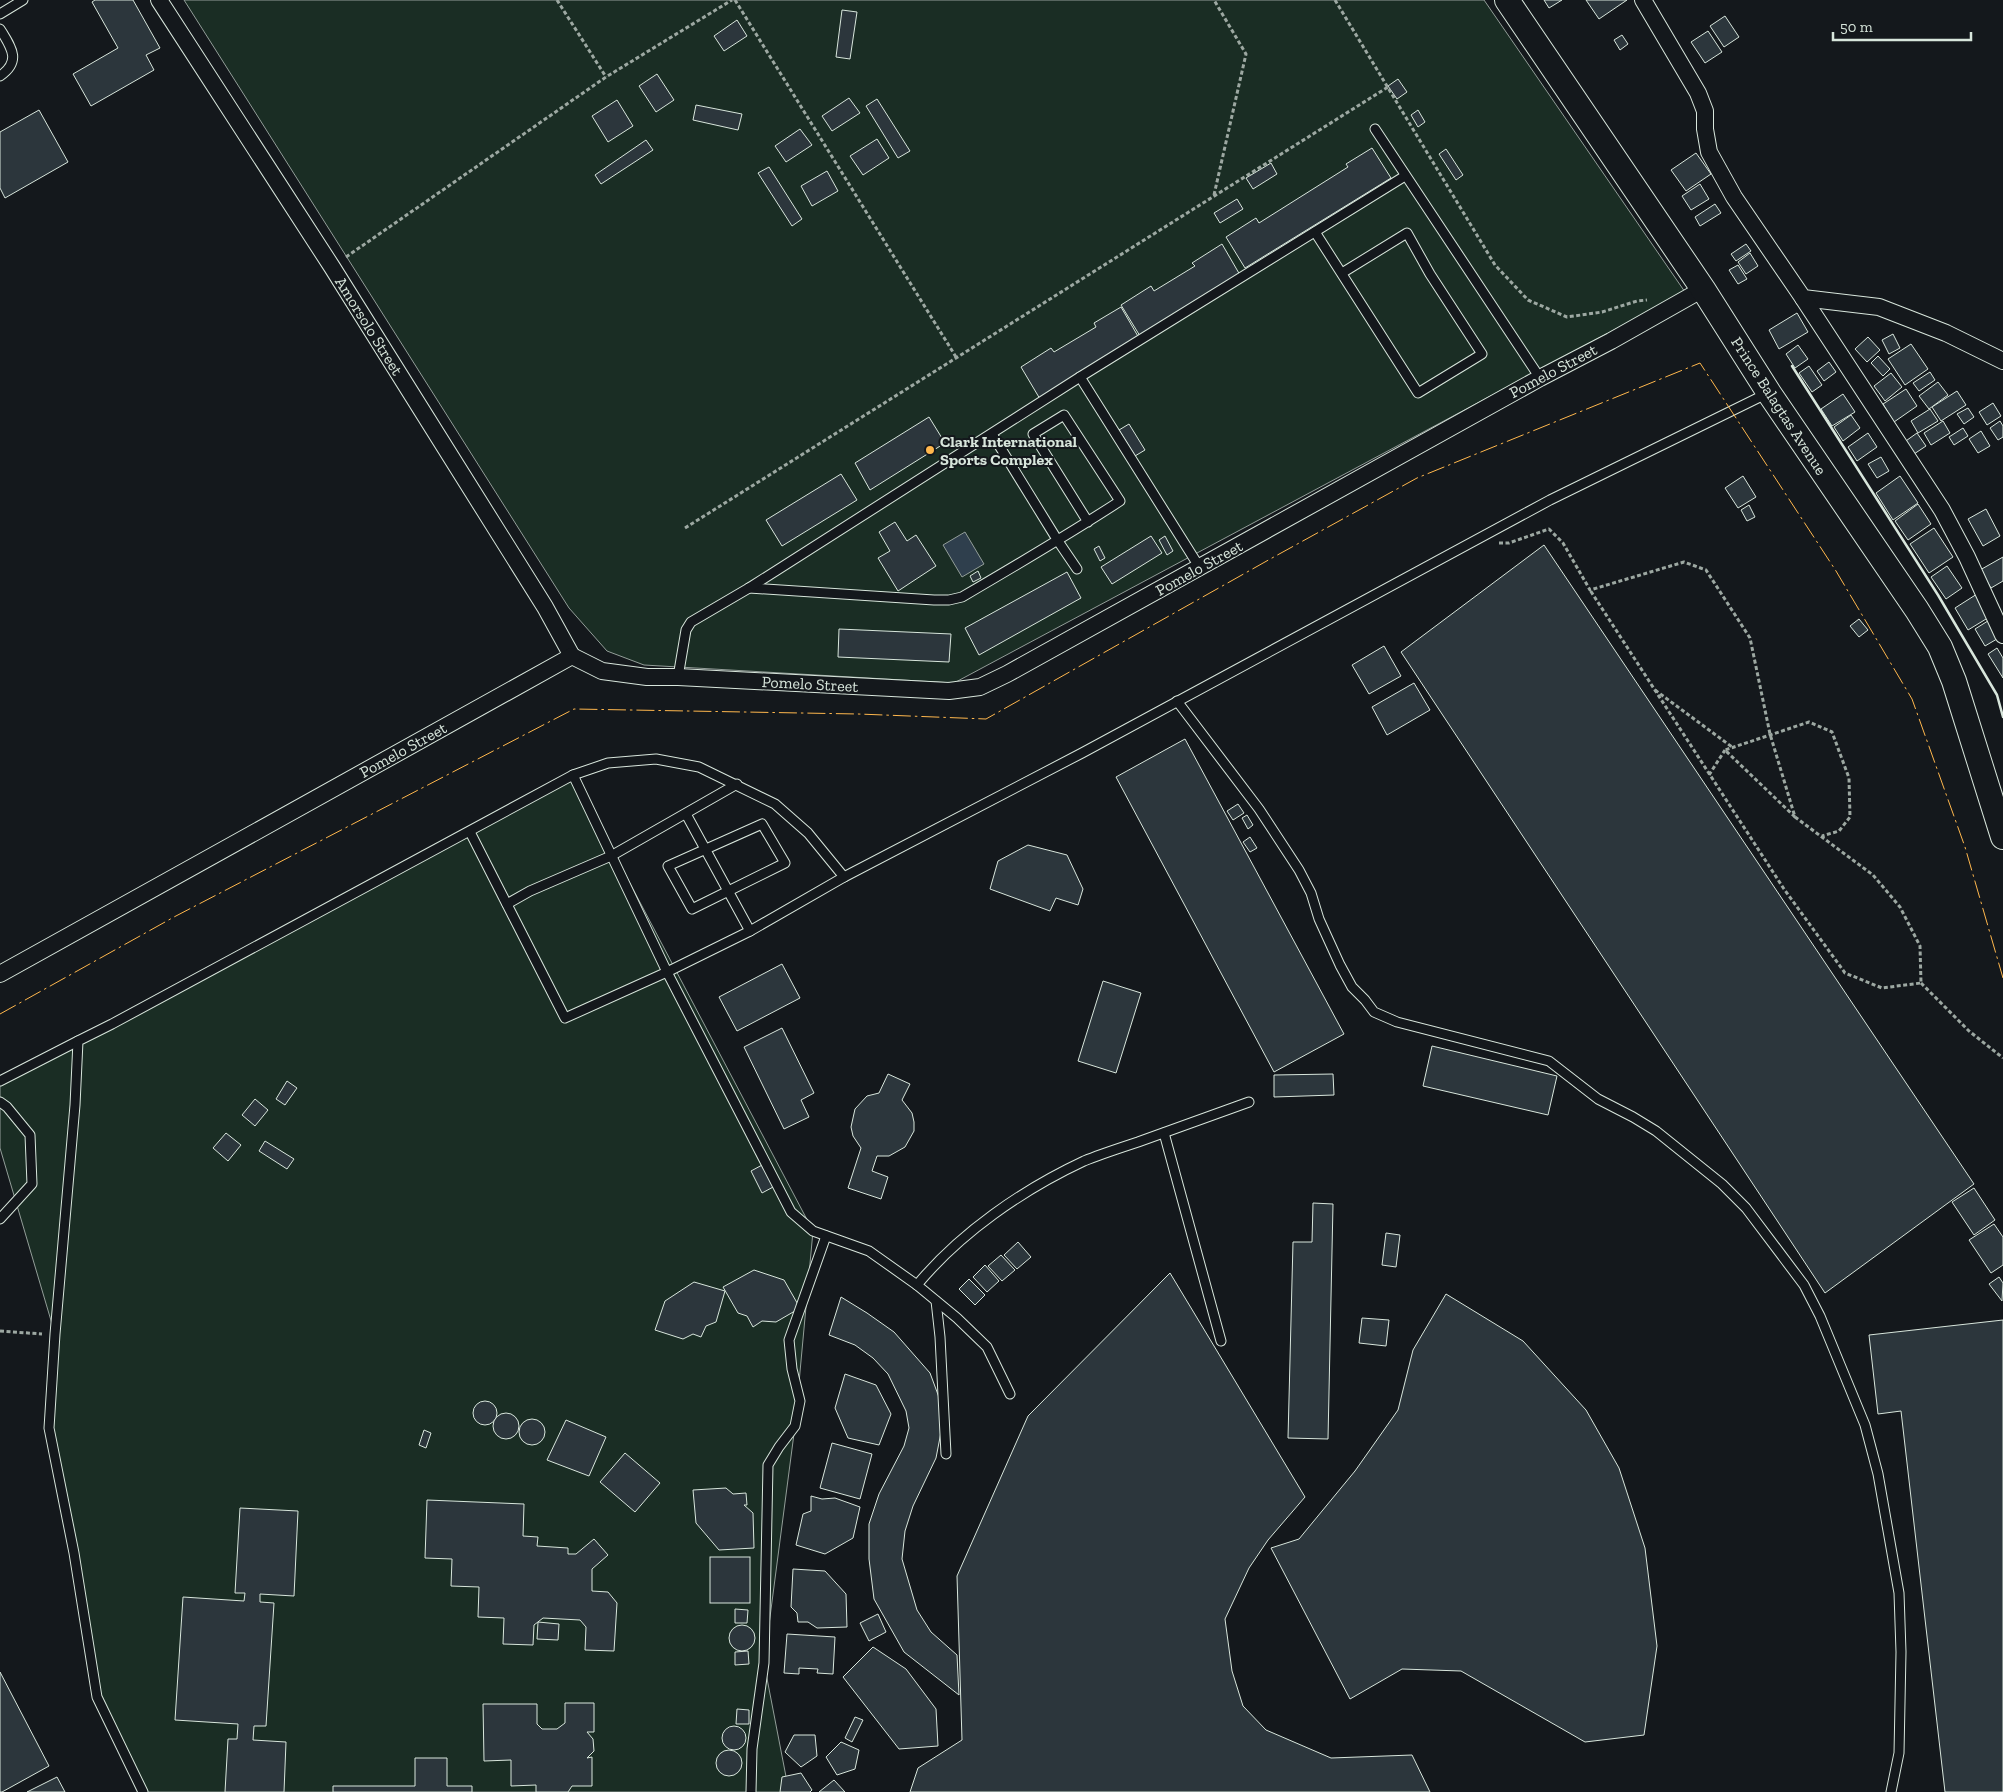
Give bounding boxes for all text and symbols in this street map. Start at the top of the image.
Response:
scale bar [1833,10,1970,42]
text: 50 m [1840,18,1873,36]
street label: Amorsolo Street [331,273,407,379]
street label: Prince Balagtas Avenue [1727,333,1831,479]
street label: Pomelo Street [1506,340,1600,402]
place label: Clark International Sports Complex [940,432,1078,469]
marker: Clark International Sports Complex [924,444,936,456]
street label: Pomelo Street [1152,536,1246,600]
street label: Pomelo Street [761,672,859,696]
street label: Pomelo Street [356,718,450,782]

